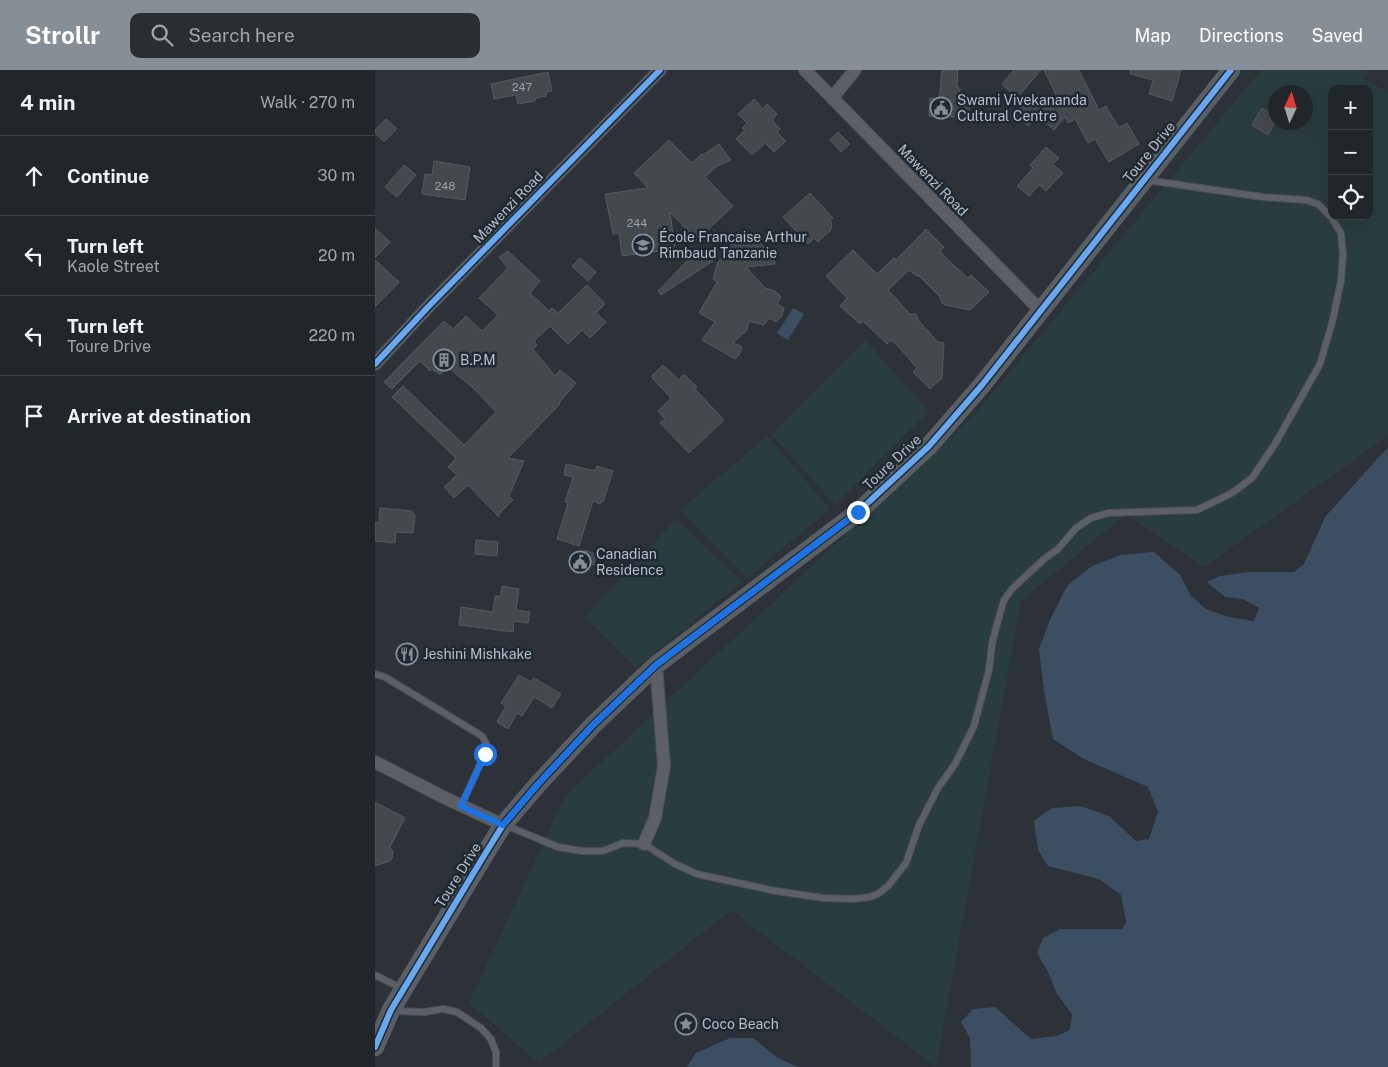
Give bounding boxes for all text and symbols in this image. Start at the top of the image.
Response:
search box [130,13,480,58]
text: Strollr [25,21,100,49]
icon: search [148,21,176,49]
text: Search here [188,24,295,46]
text: Map [1134,25,1171,46]
text: Directions [1199,25,1284,46]
text: Saved [1312,25,1363,46]
house number: 247 [512,81,532,93]
north arrow [1268,85,1313,130]
map controls [1328,85,1373,220]
button: + [1328,85,1373,130]
text: 4 min [20,90,75,115]
place label: Swami Vivekananda Cultural Centre [957,92,1087,124]
text: Walk · 270 m [260,93,355,112]
public building icon: Swami Vivekananda Cultural Centre [929,96,953,120]
street label: Toure Drive [1120,118,1178,186]
button: − [1328,130,1373,175]
street label: Mawenzi Road [895,141,971,219]
icon: ahead [20,162,48,190]
text: Continue [67,165,149,187]
text: 30 m [318,166,355,185]
street label: Mawenzi Road [470,168,546,246]
button: locate [1328,175,1373,220]
house number: 248 [435,180,455,192]
house number: 244 [627,217,647,229]
place label: École Francaise Arthur Rimbaud Tanzanie [659,228,807,261]
school or university icon: École Francaise Arthur Rimbaud Tanzanie [631,233,655,257]
text: Turn left [67,235,144,257]
icon: left [20,242,48,270]
text: 20 m [318,246,355,265]
text: Kaole Street [67,257,160,276]
text: Turn left [67,315,144,337]
icon: left [20,322,48,350]
text: 220 m [308,326,355,345]
text: Toure Drive [67,337,151,356]
building icon: B.P.M [432,348,456,372]
place label: B.P.M [460,352,496,368]
icon: arrive [20,402,48,430]
text: Arrive at destination [67,405,251,427]
street label: Toure Drive [860,431,924,493]
route end [847,501,870,524]
place label: Canadian Residence [596,546,664,578]
public building icon: Canadian Residence [568,550,592,574]
restaurant icon: Jeshini Mishkake [395,642,419,666]
place label: Jeshini Mishkake [423,646,532,662]
route start [474,743,497,766]
street label: Toure Drive [432,840,484,910]
place icon: Coco Beach [674,1012,698,1036]
place label: Coco Beach [702,1016,779,1032]

